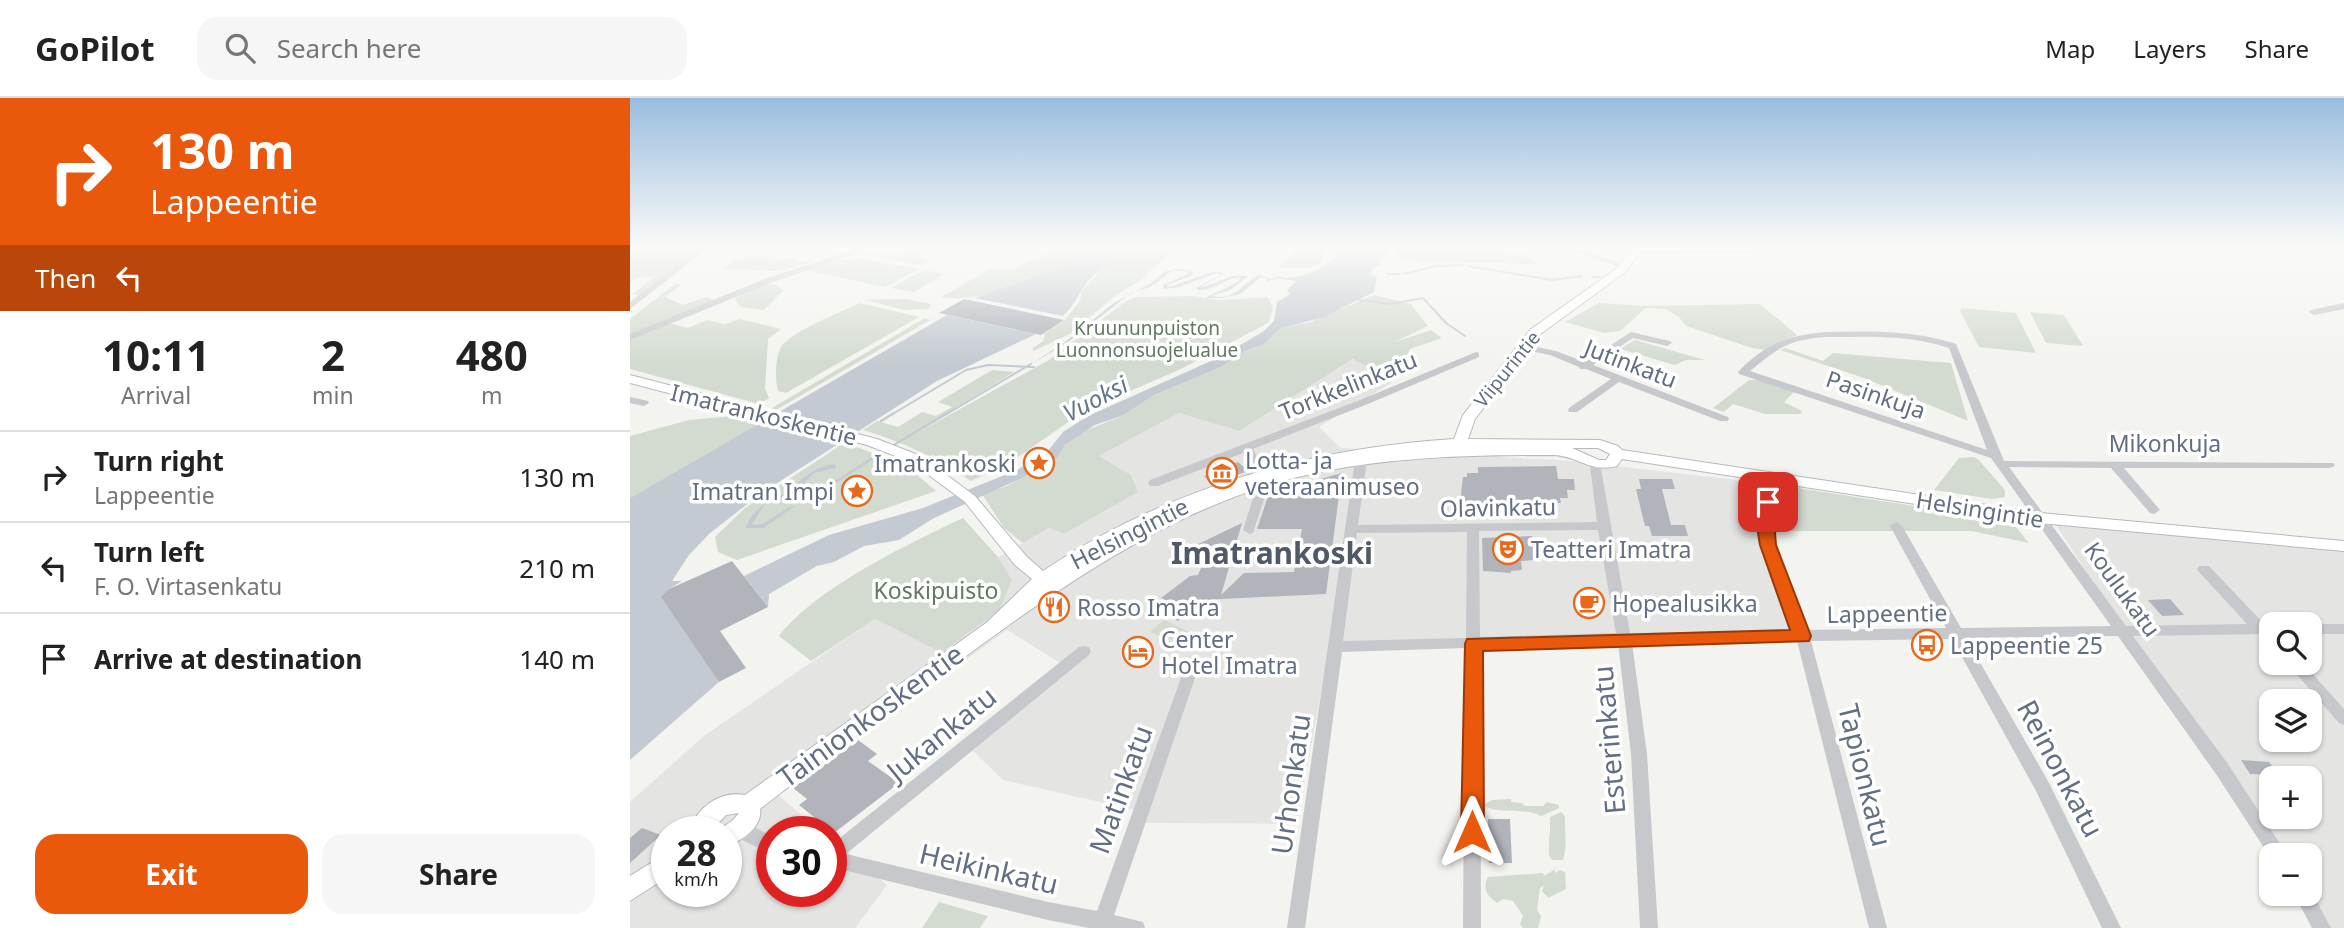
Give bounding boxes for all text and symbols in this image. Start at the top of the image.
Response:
search box [197,17,687,80]
text: GoPilot [35,26,155,71]
icon: search [221,29,259,67]
text: Search here [277,30,421,66]
text: Map [2045,32,2095,65]
text: Layers [2133,32,2207,65]
text: Share [2245,32,2309,65]
text: 130 m [150,117,295,183]
icon: right [35,126,126,217]
text: Lappeentie [150,180,318,223]
icon: left [110,259,148,297]
text: Then [35,260,96,296]
park label: Kruununpuiston Luonnonsuojelualue [1056,315,1238,363]
street label: Viipurintie [1468,325,1546,413]
text: 10:11 [102,326,210,383]
text: 2 [321,326,345,383]
text: 480 [456,326,528,383]
street label: Jutinkatu [1578,330,1682,395]
street label: Torkkelinkatu [1274,343,1422,427]
street label: Pasinkuja [1822,362,1930,426]
water label: Vuoksi [1057,367,1134,429]
street label: Imatrankoskentie [668,375,860,453]
text: Arrival [121,379,191,411]
text: min [312,379,354,411]
text: m [481,379,503,411]
street label: Mikonkuja [2109,427,2221,459]
text: Turn right [94,443,224,479]
place label: Lotta- ja veteraanimuseo [1245,444,1420,502]
place icon: Imatrankoski [1022,446,1056,480]
place label: Imatrankoski [874,447,1016,479]
museum icon: Lotta- ja veteraanimuseo [1205,456,1239,490]
icon: right [35,458,73,496]
text: 130 m [519,459,595,495]
pin [1738,472,1798,532]
place icon: Imatran Impi [840,474,874,508]
place label: Imatran Impi [692,475,834,507]
text: Lappeentie [94,479,215,511]
icon: arrive [1749,483,1787,521]
street label: Helsingintie [1914,483,2046,535]
street label: Helsingintie [1064,490,1194,576]
street label: Olavinkatu [1440,490,1556,524]
district label: Imatrankoski [1171,532,1373,573]
theatre icon: Teatteri Imatra [1491,532,1525,566]
place label: Teatteri Imatra [1531,533,1692,565]
text: Turn left [94,534,205,570]
street label: Koulukatu [2078,535,2168,643]
icon: left [35,549,73,587]
text: 210 m [519,550,595,586]
text: F. O. Virtasenkatu [94,570,282,602]
park label: Koskipuisto [874,574,998,606]
cafe icon: Hopealusikka [1572,586,1606,620]
place label: Hopealusikka [1612,587,1758,619]
restaurant icon: Rosso Imatra [1037,590,1071,624]
place label: Rosso Imatra [1077,591,1220,623]
street label: Lappeentie [1826,596,1948,630]
map controls [2259,612,2322,906]
button: search [2259,612,2322,675]
place label: Center Hotel Imatra [1161,623,1298,681]
bus stop icon: Lappeentie 25 [1910,628,1944,662]
place label: Lappeentie 25 [1950,629,2103,661]
street label: Tainionkoskentie [769,635,971,795]
hotel icon: Center Hotel Imatra [1121,635,1155,669]
icon: arrive [35,640,73,678]
text: Arrive at destination [94,641,363,677]
text: 140 m [519,641,595,677]
street label: Esterinkatu [1583,664,1633,816]
street label: Jukankatu [876,677,1004,791]
button: layers [2259,689,2322,752]
street label: Reinonkatu [2009,693,2113,843]
street label: Tapionkatu [1830,700,1902,850]
street label: Urhonkatu [1261,711,1319,857]
street label: Matinkatu [1079,720,1161,858]
button: + [2259,766,2322,829]
position arrow [1435,795,1509,869]
speed limit sign: 30 [756,816,847,907]
text: 28 [676,829,717,876]
button: Exit [35,834,308,914]
button: Share [322,834,595,914]
street label: Heikinkatu [916,834,1062,902]
button: − [2259,843,2322,906]
text: km/h [674,867,719,891]

